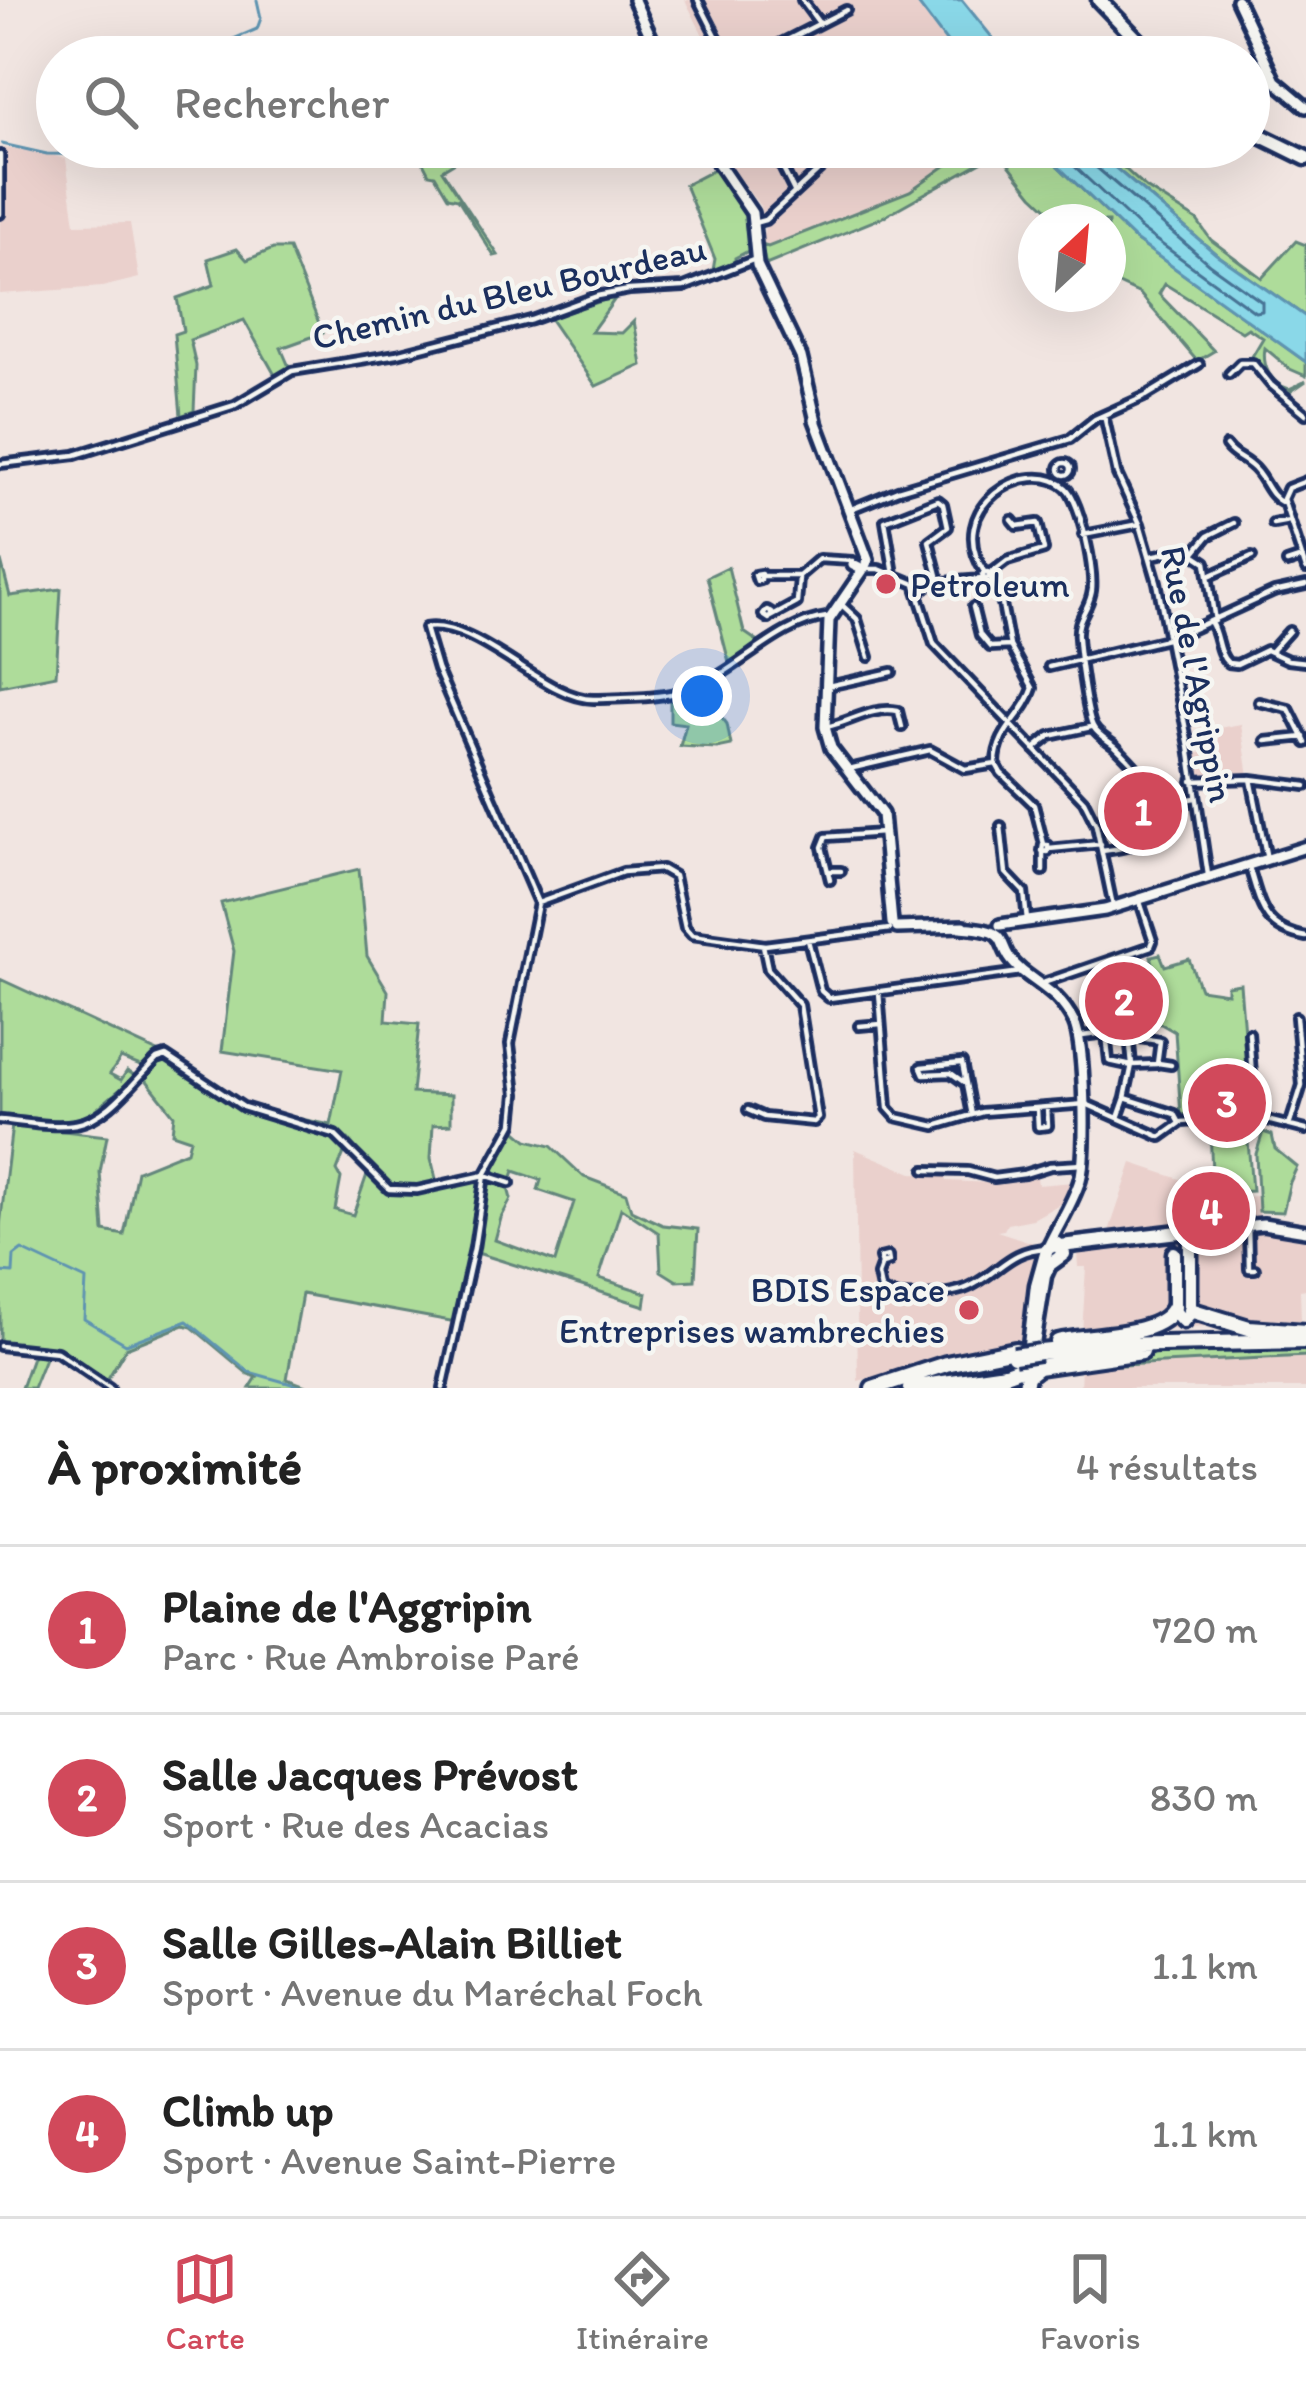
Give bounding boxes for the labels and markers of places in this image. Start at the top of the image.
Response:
place label: Petroleum [910,563,1070,606]
marker: Petroleum [873,571,899,597]
pin: 1 [1104,766,1182,856]
pin: 2 [1085,956,1163,1046]
pin: 3 [1188,1058,1266,1148]
pin: 4 [1172,1166,1250,1256]
place label: BDIS Espace Entreprises wambrechies [559,1268,945,1352]
marker: BDIS Espace Entreprises wambrechies [956,1297,982,1323]

